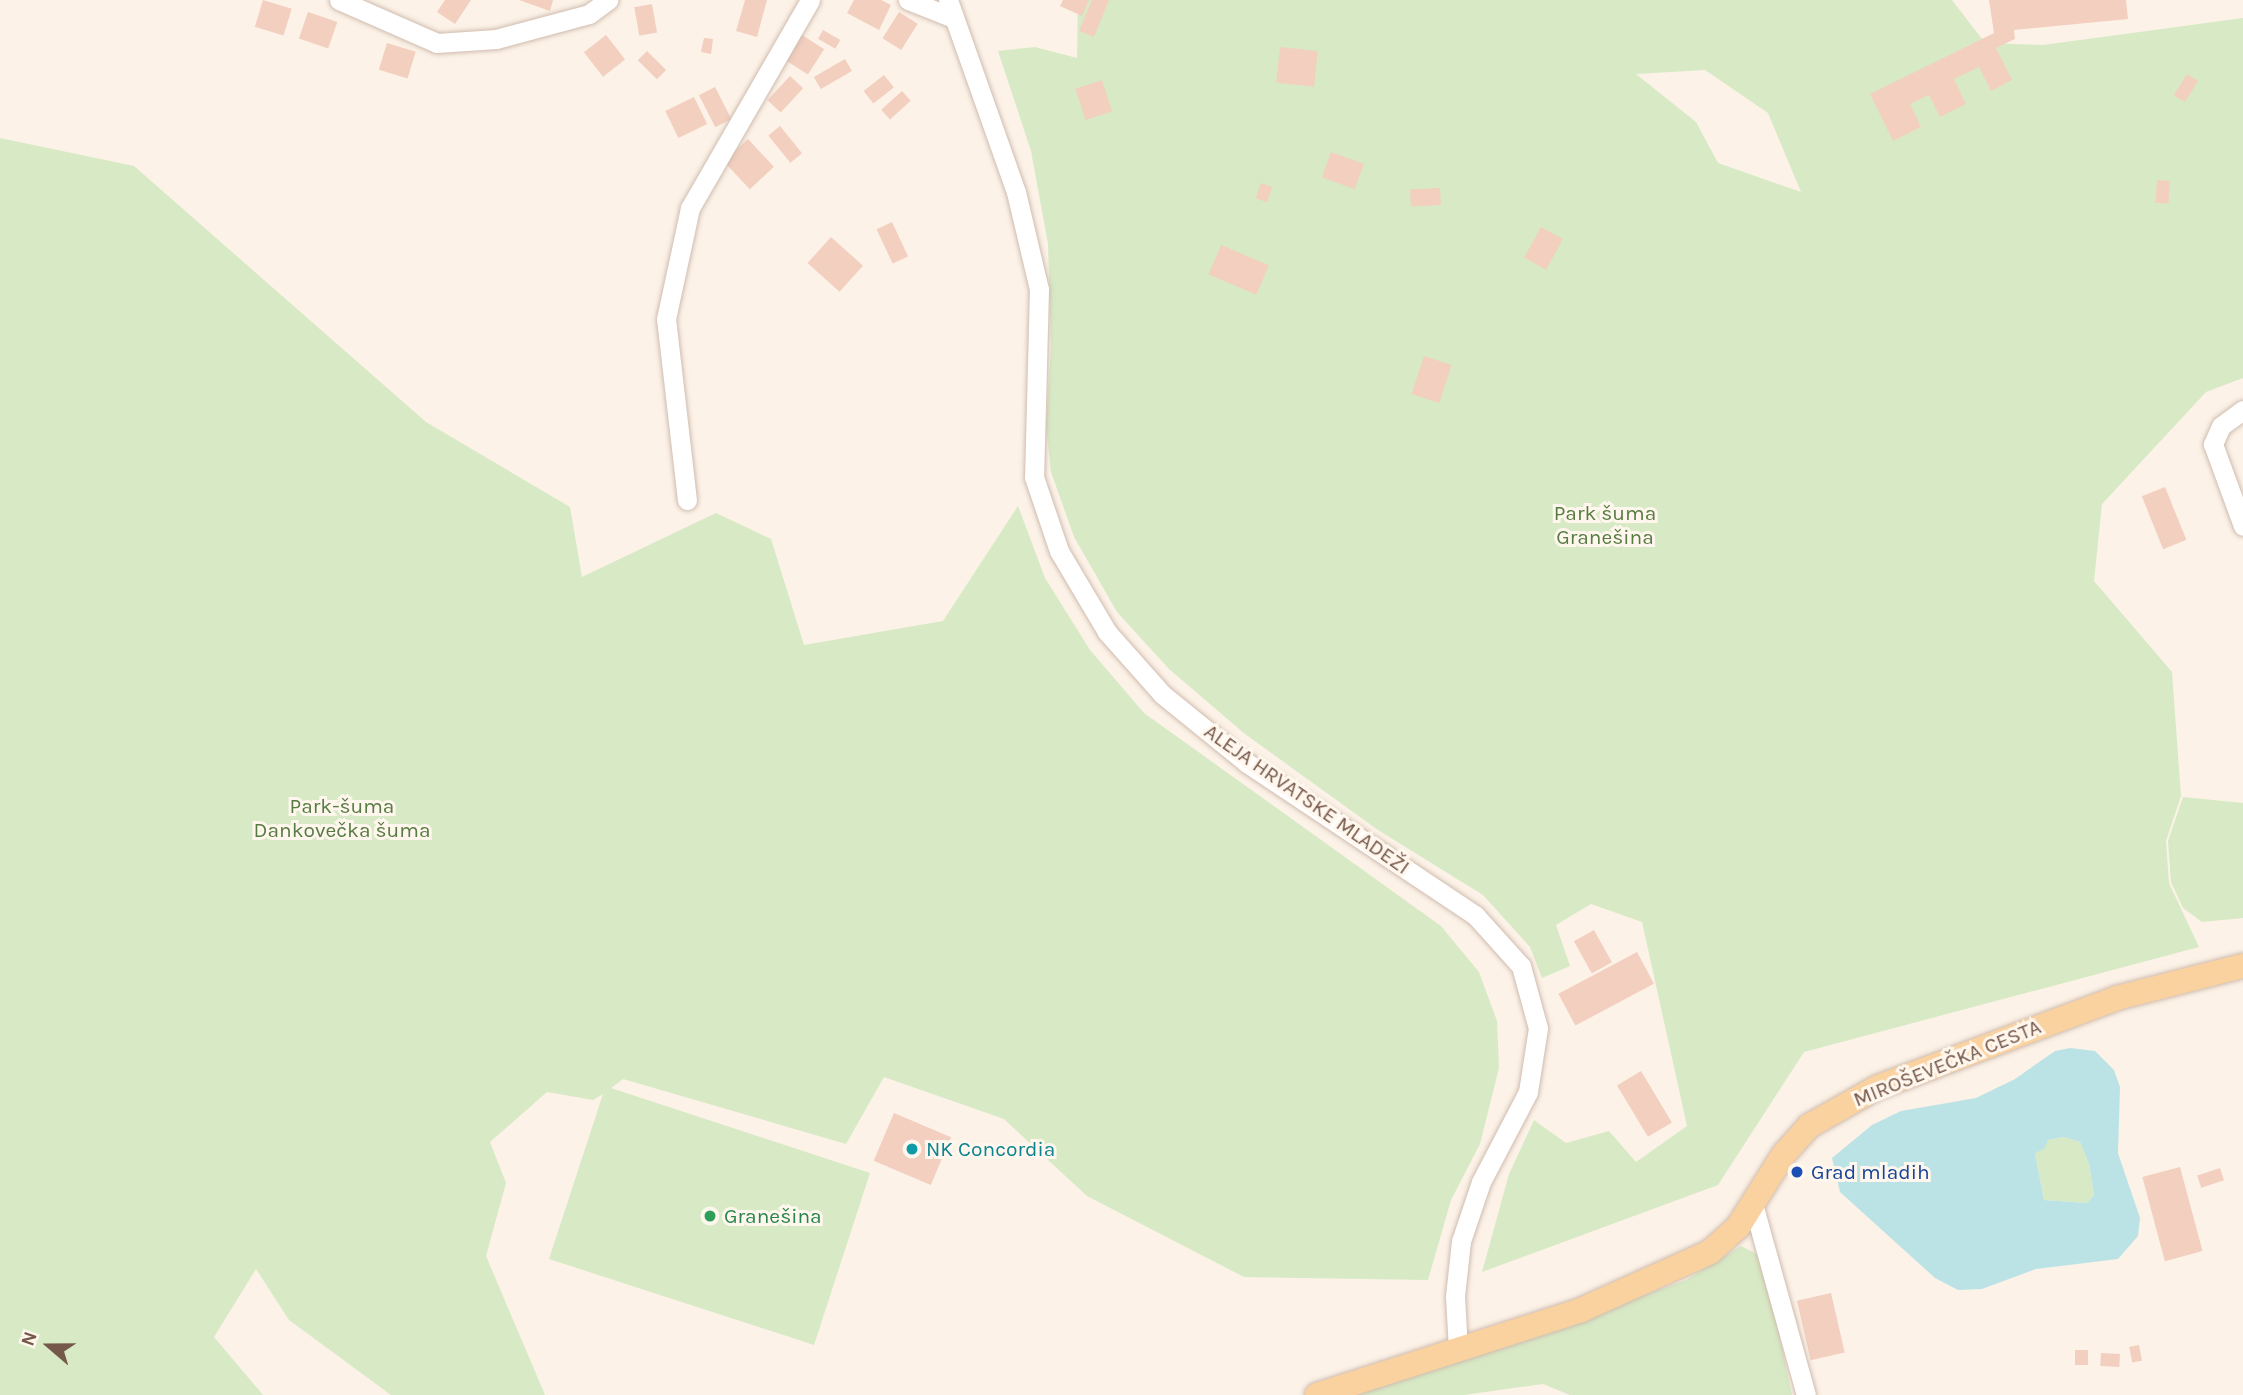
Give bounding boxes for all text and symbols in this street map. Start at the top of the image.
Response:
park label: Park šuma Granešina [1554,500,1656,550]
street label: ALEJA HRVATSKE MLADEŽI [1199,718,1415,880]
park label: Park-šuma Dankovečka šuma [254,793,430,843]
street label: MIROŠEVEČKA CESTA [1850,1014,2044,1112]
place label: NK Concordia [926,1136,1055,1162]
marker: NK Concordia [904,1141,920,1157]
place label: Grad mladih [1811,1159,1930,1185]
marker: Grad mladih [1789,1164,1805,1180]
place label: Granešina [724,1203,822,1229]
marker: Granešina [702,1208,718,1224]
north arrow [14,1311,84,1381]
text: N [17,1329,42,1349]

